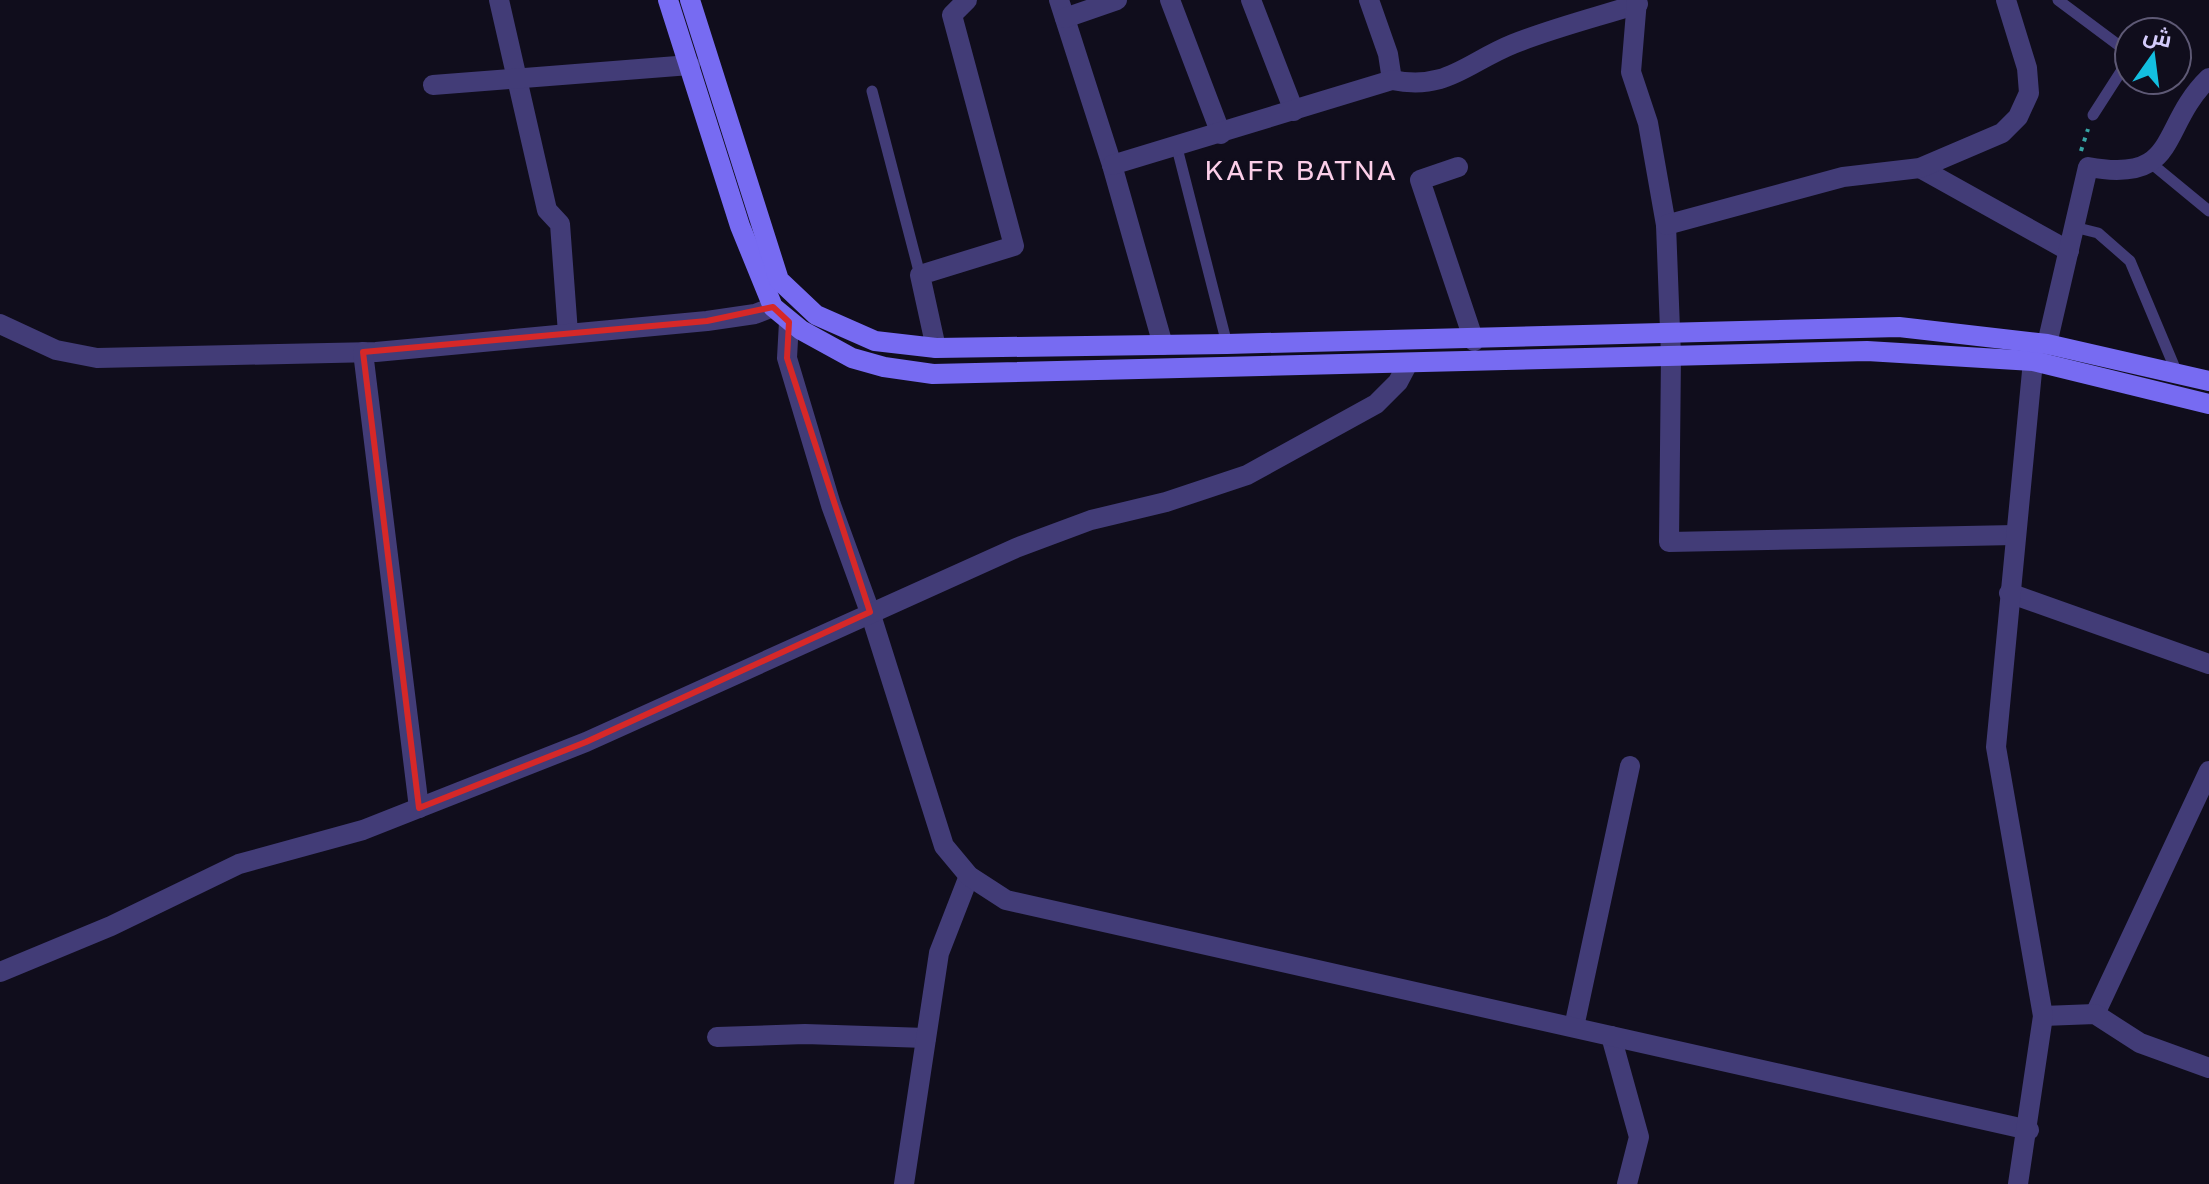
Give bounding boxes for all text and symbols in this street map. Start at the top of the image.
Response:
north arrow [2113,16,2193,96]
text: ش [2141,20,2175,54]
district label: KAFR BATNA [1204,153,1398,186]

